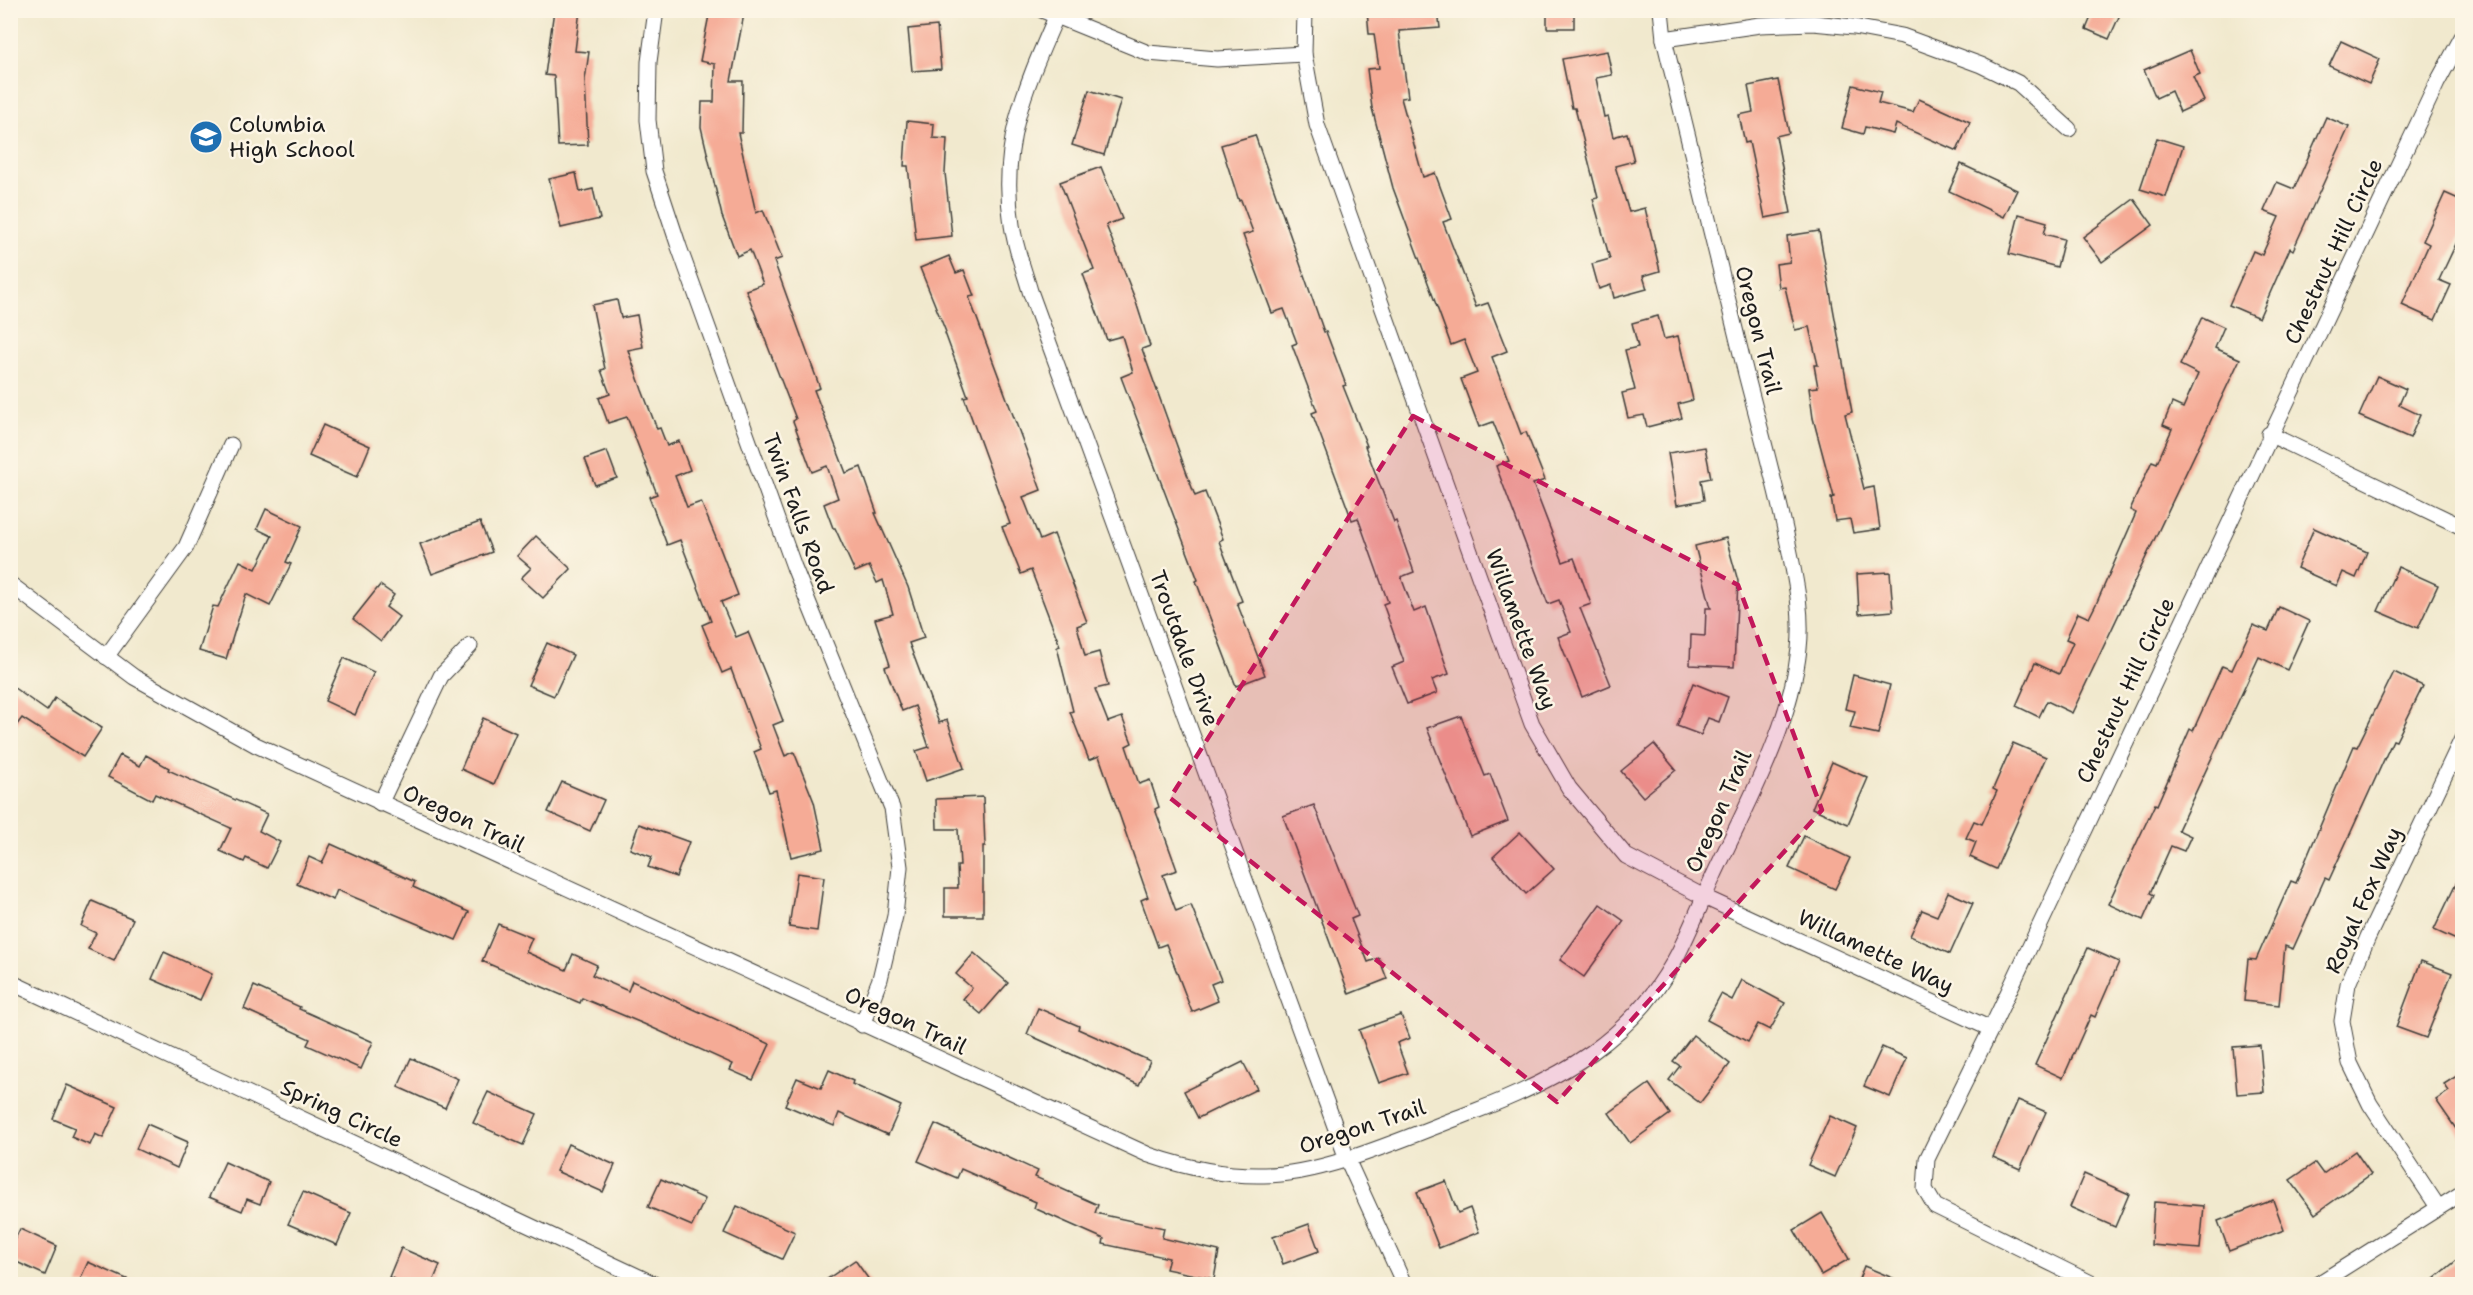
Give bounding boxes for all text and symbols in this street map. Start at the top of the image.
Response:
place label: Columbia High School [229,110,355,164]
school or university icon: Columbia High School [188,119,224,155]
street label: Chestnut Hill Circle [2278,154,2389,349]
street label: Oregon Trail [1729,263,1789,398]
street label: Twin Falls Road [756,429,841,598]
street label: Willamette Way [1479,545,1564,714]
street label: Troutdale Drive [1143,566,1226,730]
street label: Chestnut Hill Circle [2070,593,2181,788]
street label: Oregon Trail [1678,745,1759,877]
street label: Oregon Trail [398,778,530,860]
street label: Royal Fox Way [2318,822,2409,978]
street label: Willamette Way [1793,903,1959,1000]
street label: Oregon Trail [840,980,972,1062]
street label: Spring Circle [276,1072,408,1154]
street label: Oregon Trail [1295,1092,1430,1161]

